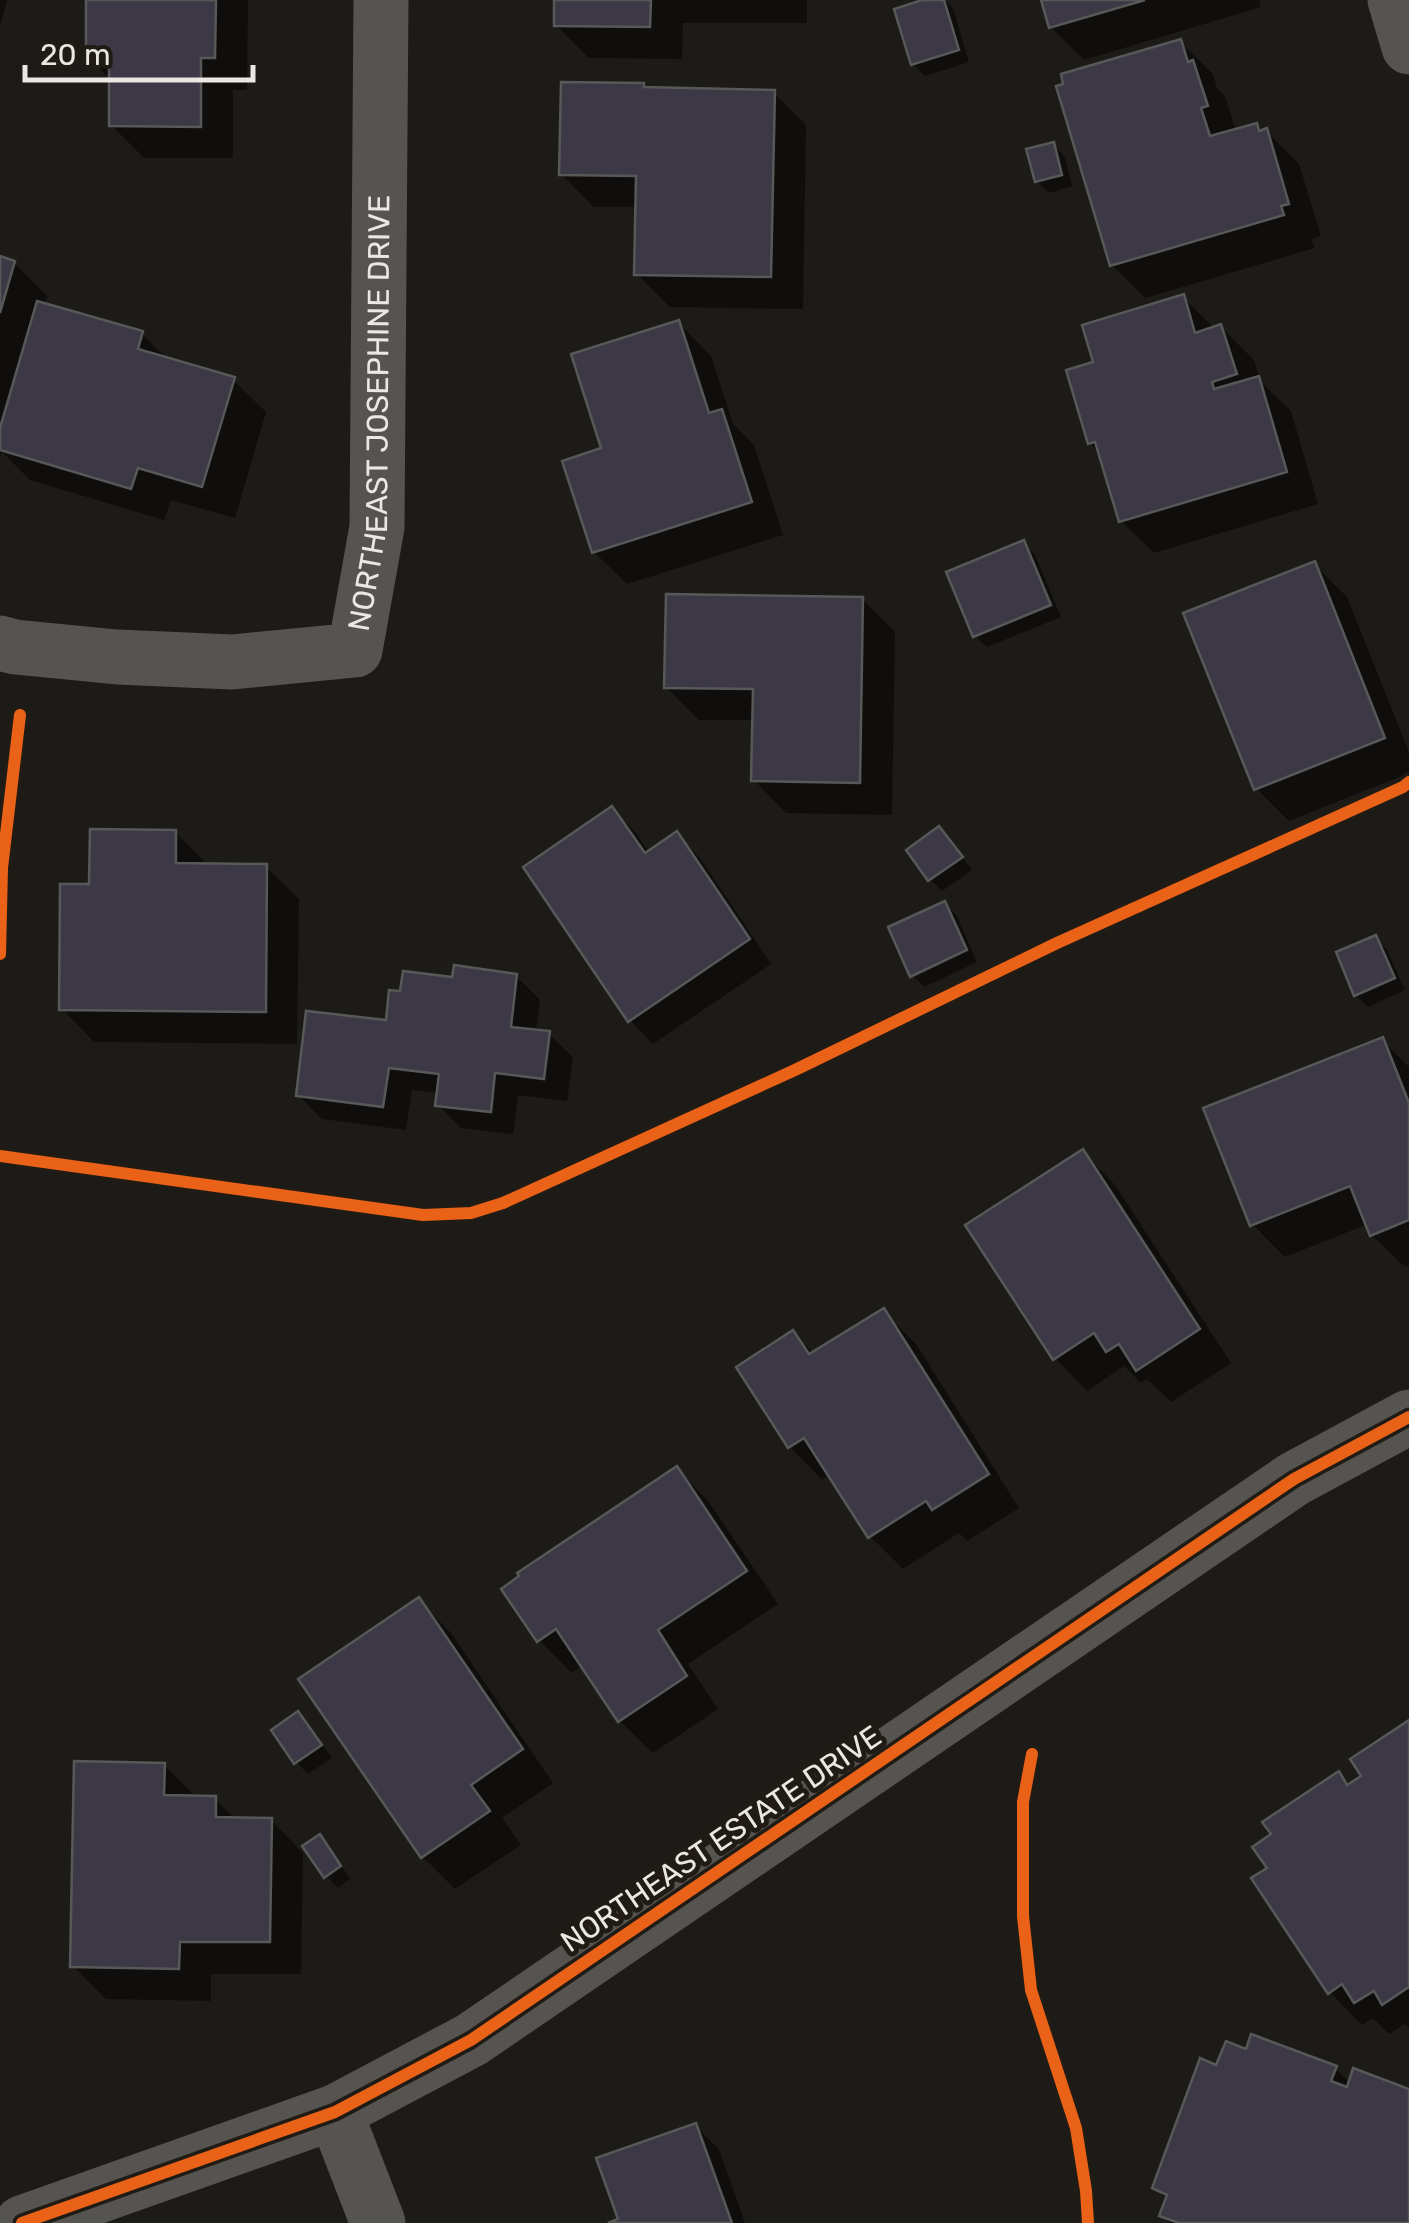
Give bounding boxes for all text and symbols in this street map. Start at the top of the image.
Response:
scale bar [25,20,252,82]
text: 20 m [40,37,111,73]
street label: NORTHEAST JOSEPHINE DRIVE [341,195,398,634]
street label: NORTHEAST ESTATE DRIVE [554,1718,888,1960]

